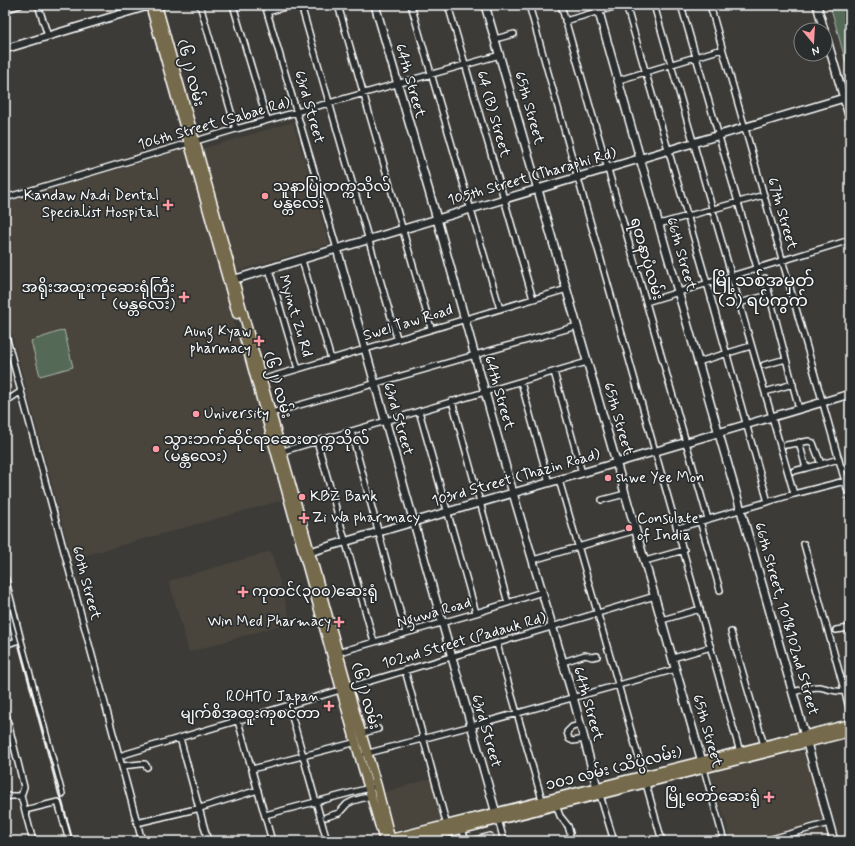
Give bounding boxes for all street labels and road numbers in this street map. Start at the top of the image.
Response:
street label: (၆၂) လမ်း [170,37,210,109]
street label: 64th Street [390,42,430,121]
street label: 63rd Street [289,68,329,146]
street label: 64 (B) Street [471,68,515,160]
street label: 65th Street [509,69,549,147]
street label: 106th Street (Sabae Rd) [136,93,293,155]
street label: 105th Street (Tharaphi Rd) [445,143,619,211]
street label: 67th Street [762,175,802,253]
street label: ရတနာပုံလမ်း [624,215,668,303]
street label: 66th Street [661,215,701,293]
street label: Myint Zu Rd [273,272,317,360]
street label: Swel Taw Road [361,300,456,346]
street label: (၆၂) လမ်း [257,349,297,421]
street label: 64th Street [479,354,519,433]
street label: 63rd Street [378,380,418,458]
street label: 65th Street [598,380,638,458]
street label: 103rd Street (Thazin Road) [429,444,603,512]
street label: 66th Street, 101&102nd Street [749,520,823,718]
street label: 60th Street [67,544,106,622]
street label: Nguwa Road [394,593,474,634]
street label: 102nd Street (Padauk Rd) [380,608,549,674]
street label: (၆၂) လမ်း [345,660,385,732]
street label: 64th Street [568,665,608,744]
street label: 63rd Street [466,692,506,770]
street label: 65th Street [687,692,727,770]
street label: ၁၀၁ လမ်း (သိပ္ပံလမ်း) [543,741,685,797]

